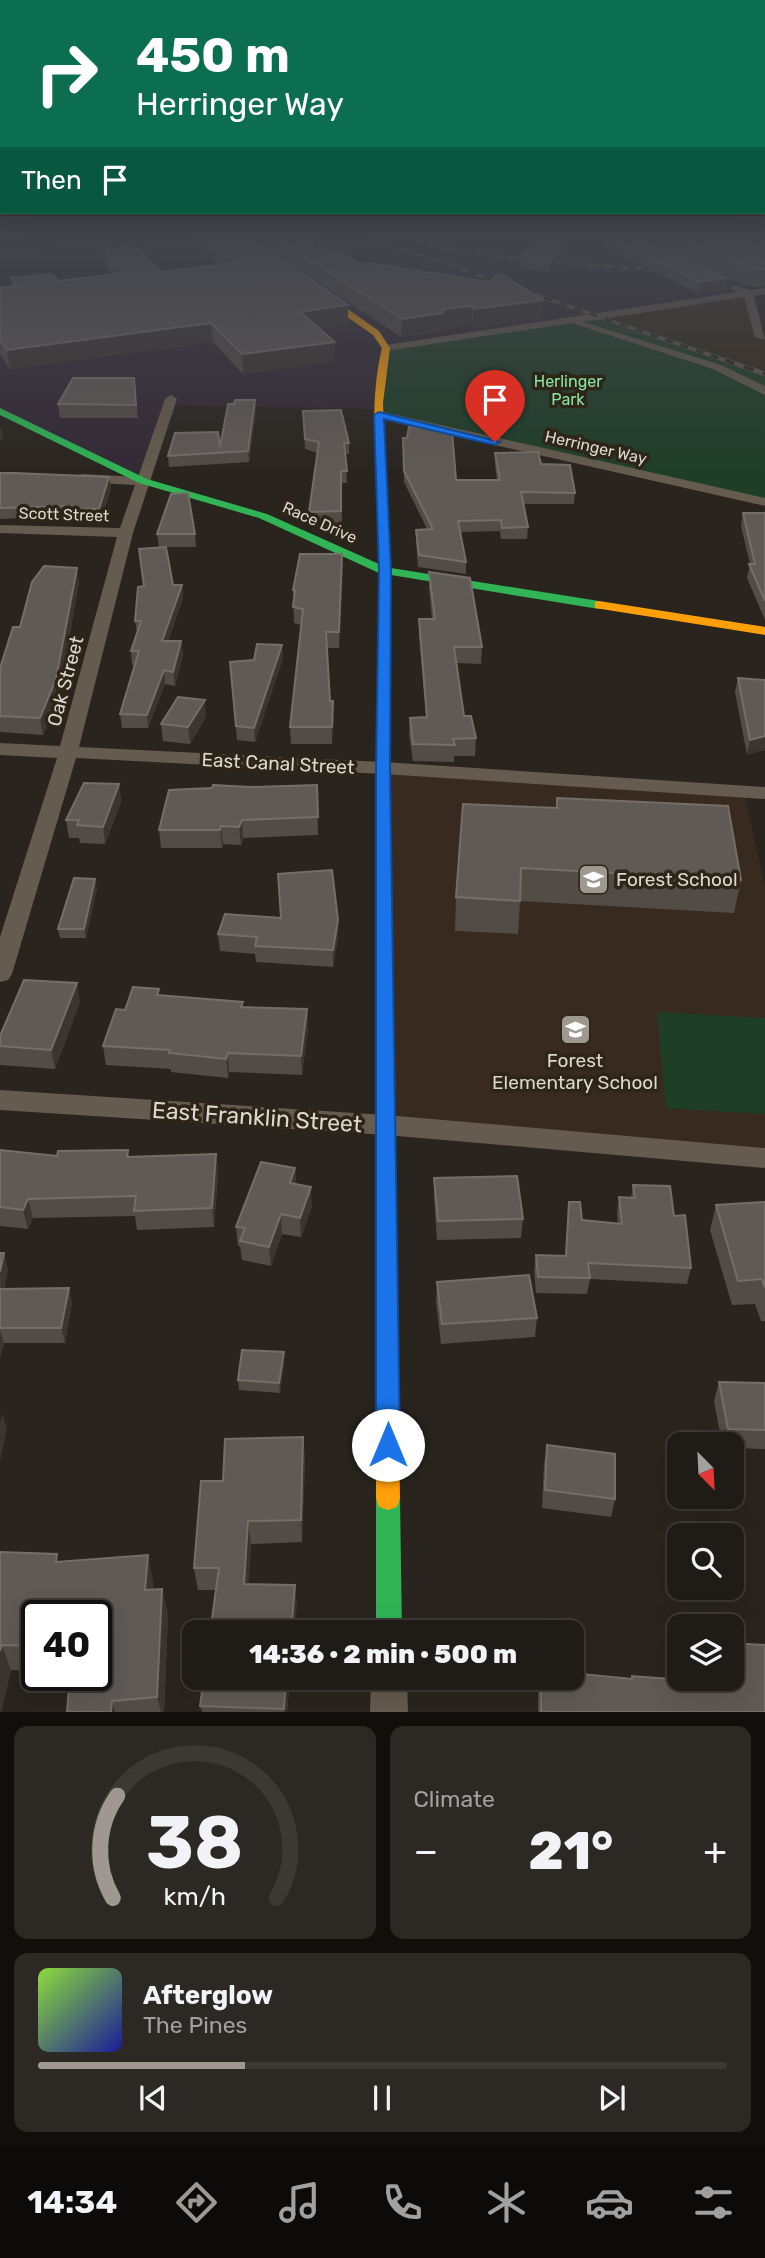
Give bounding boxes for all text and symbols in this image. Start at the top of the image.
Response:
text: 450 m [136,26,290,84]
icon: right [21,28,112,119]
text: Herringer Way [136,85,344,123]
icon: arrive [96,161,134,199]
text: Then [21,165,82,196]
pin [465,370,525,442]
park label: Herlinger Park [534,372,602,409]
icon: arrive [476,381,514,419]
street label: Herringer Way [543,427,649,468]
street label: Race Drive [280,498,360,547]
street label: Scott Street [18,503,110,526]
street label: Oak Street [42,633,89,729]
street label: East Canal Street [201,748,356,779]
school or university icon: Forest School [576,862,610,896]
place label: Forest School [616,868,738,891]
school or university icon: Forest Elementary School [558,1012,592,1046]
place label: Forest Elementary School [492,1049,658,1094]
street label: East Franklin Street [151,1096,363,1138]
position arrow [351,1408,425,1482]
north arrow [667,1432,744,1508]
map controls [667,1432,744,1691]
button: search [667,1523,744,1600]
speed limit sign: 40 [21,1600,112,1691]
button: layers [667,1614,744,1691]
text: 14:36 · 2 min · 500 m [249,1639,517,1670]
text: Climate [414,1785,495,1813]
text: 38 [146,1801,243,1887]
text: 21° [529,1820,613,1882]
text: − [414,1828,438,1874]
text: + [703,1828,727,1874]
text: km/h [164,1882,226,1911]
text: Afterglow [143,1980,273,2011]
text: The Pines [143,2011,247,2039]
icon: previous [134,2079,172,2117]
icon: pause [363,2079,401,2117]
icon: next [593,2079,631,2117]
icon: directions [172,2178,221,2227]
icon: music [275,2178,324,2227]
icon: phone [378,2178,427,2227]
icon: climate [482,2178,531,2227]
icon: car [585,2178,634,2227]
icon: filters [689,2178,738,2227]
text: 14:34 [27,2183,117,2221]

